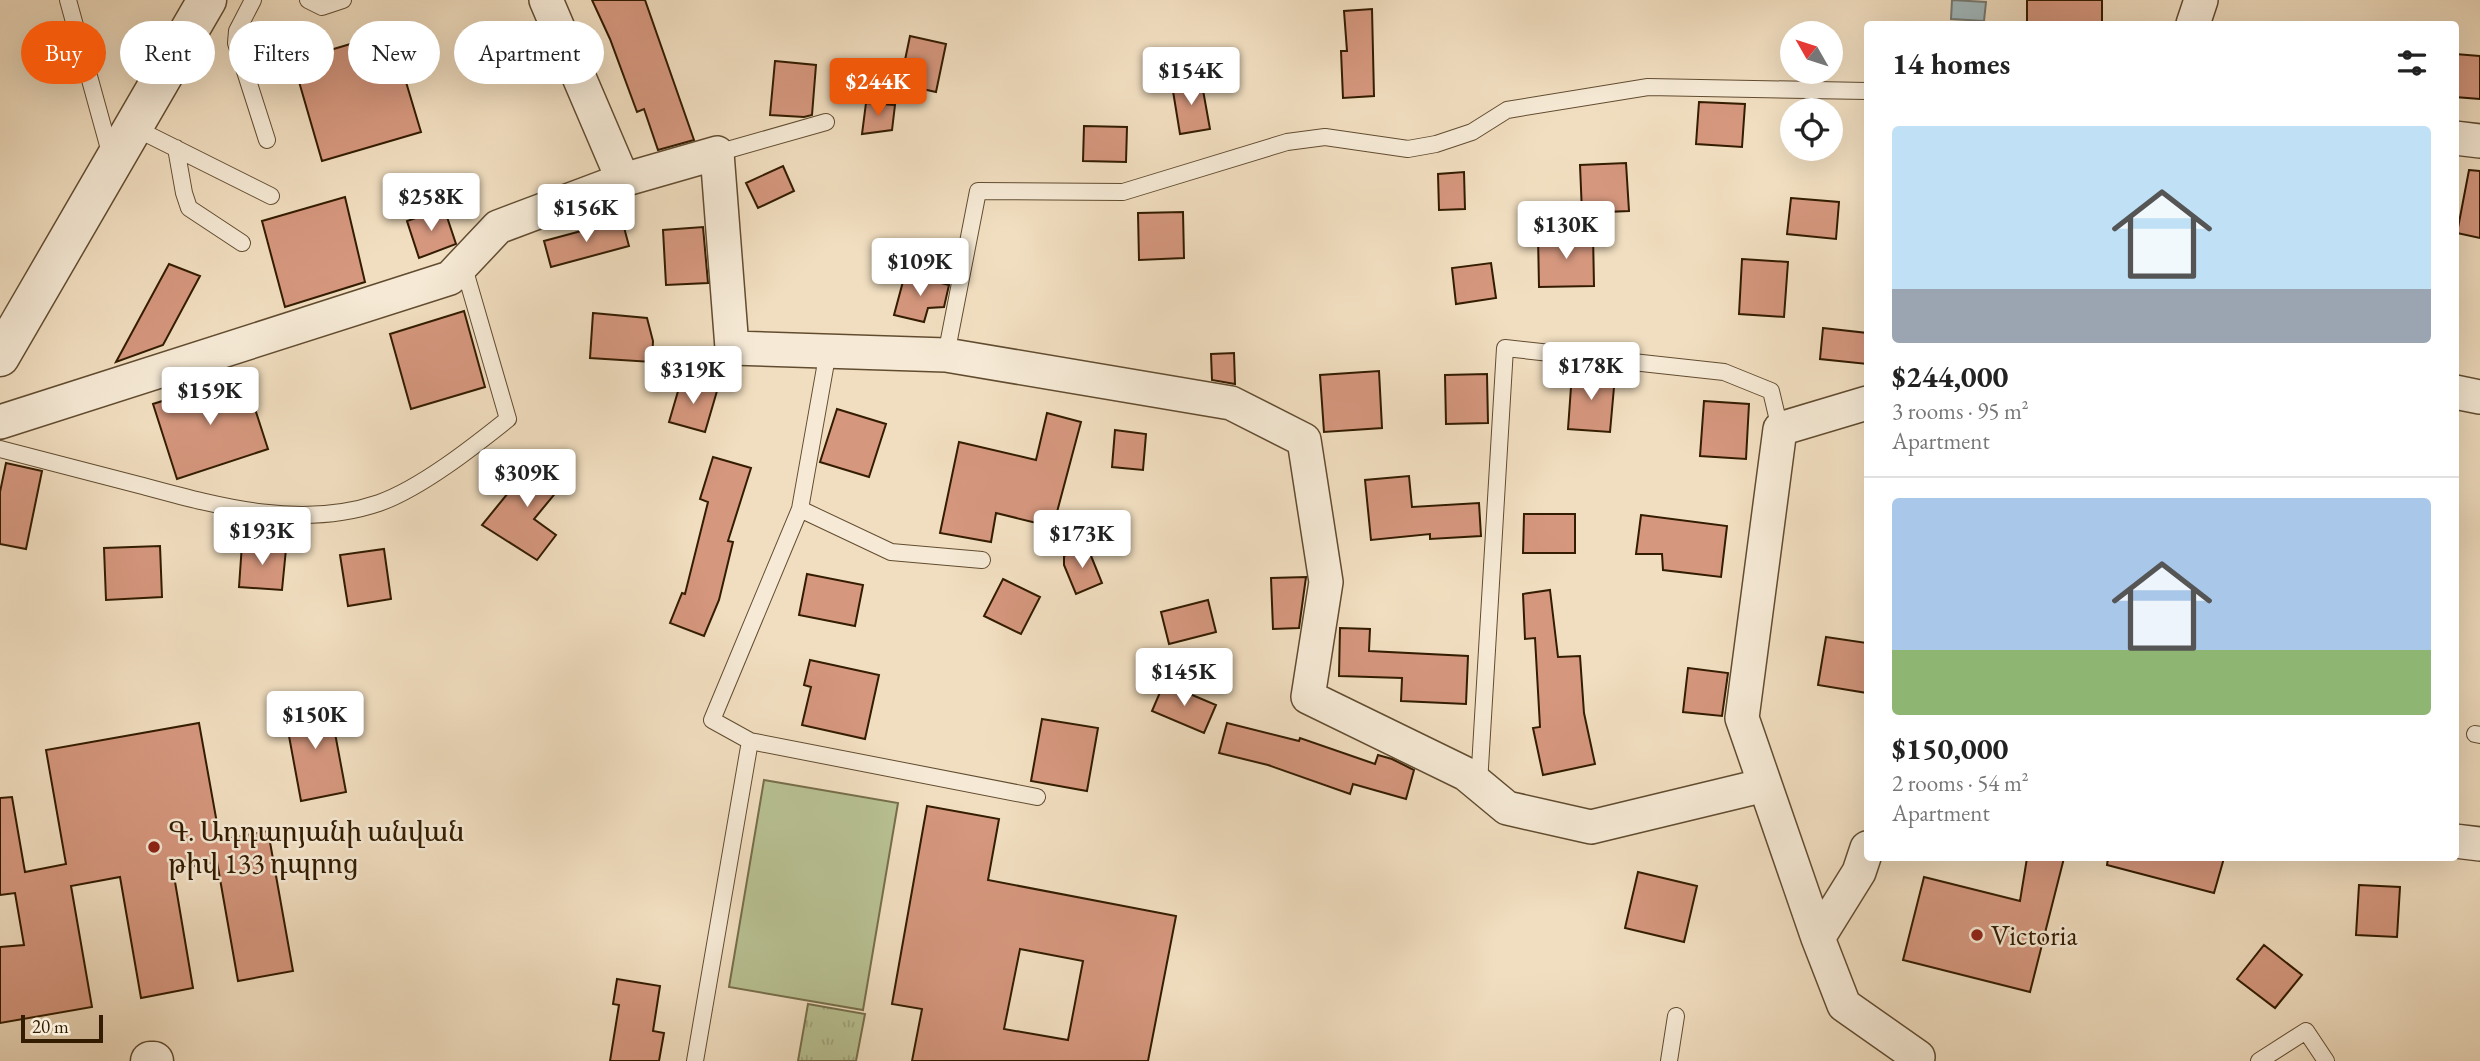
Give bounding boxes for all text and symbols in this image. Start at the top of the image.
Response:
chip: Buy [21,21,106,84]
chip: Rent [120,21,215,84]
chip: Filters [229,21,334,84]
chip: New [348,21,440,84]
chip: Apartment [454,21,604,84]
north arrow [1780,21,1843,84]
map controls [1780,21,1843,161]
text: 14 homes [1892,44,2010,83]
icon: filters [2393,44,2431,82]
pin: $154K [1142,48,1240,107]
text: $154K [1159,55,1223,85]
pin: $244K [829,58,927,118]
text: $244K [846,66,910,96]
button: locate [1780,98,1843,161]
icon: home [2099,171,2225,297]
pin: $258K [382,174,480,233]
text: $258K [399,181,463,211]
pin: $156K [537,184,635,244]
text: $156K [554,192,618,222]
pin: $130K [1517,202,1615,261]
text: $130K [1534,209,1598,239]
pin: $109K [871,238,969,298]
text: $109K [888,246,952,276]
pin: $178K [1542,342,1640,402]
pin: $319K [644,346,742,406]
text: $178K [1559,350,1623,380]
text: $319K [661,354,725,384]
text: $244,000 [1892,357,2008,396]
pin: $159K [161,368,259,427]
text: $159K [178,375,242,405]
text: 3 rooms · 95 m² [1892,396,2029,426]
text: Apartment [1892,426,1990,456]
pin: $309K [478,449,576,509]
text: $309K [495,457,559,487]
pin: $193K [213,508,311,567]
pin: $173K [1033,510,1131,570]
text: $193K [230,515,294,545]
text: $173K [1050,518,1114,548]
icon: home [2099,543,2225,669]
pin: $145K [1135,648,1233,708]
text: $145K [1152,656,1216,686]
pin: $150K [266,692,364,751]
text: $150K [283,699,347,729]
text: $150,000 [1892,729,2008,768]
text: 2 rooms · 54 m² [1892,768,2029,798]
text: Apartment [1892,798,1990,828]
place label: Գ. Ադդարյանի անվան թիվ 133 դպրոց [168,813,464,881]
marker: Գ. Ադդարյանի անվան թիվ 133 դպրոց [146,839,162,855]
place label: Victoria [1991,917,2078,953]
marker: Victoria [1969,927,1985,943]
scale bar [21,1012,103,1044]
text: 20 m [32,1014,69,1039]

